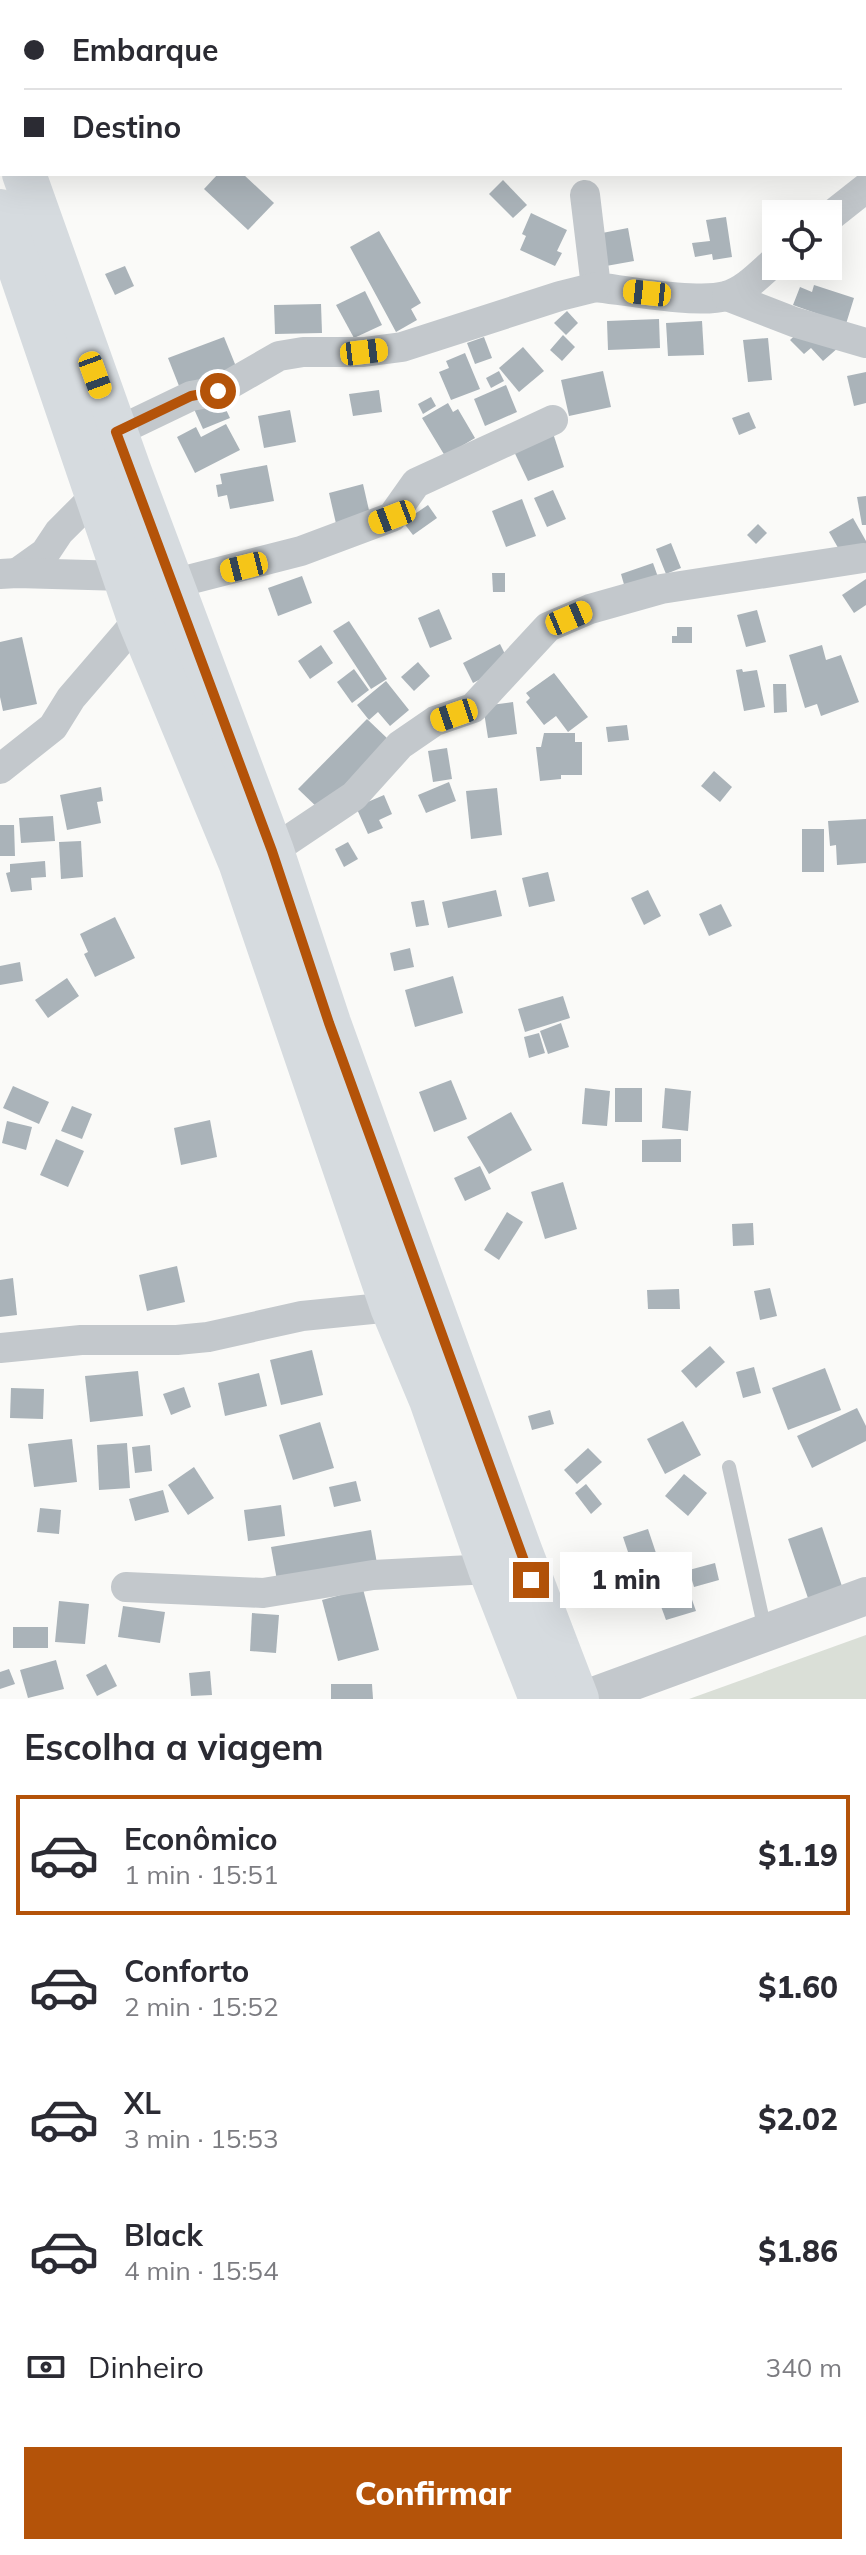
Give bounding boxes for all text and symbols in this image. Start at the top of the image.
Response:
text: Embarque [72,31,219,69]
text: Destino [72,108,181,146]
map controls [762,200,842,280]
button: locate [762,200,842,280]
car [622,279,672,307]
car [339,337,389,367]
car [76,348,114,402]
route start [200,373,236,409]
car [365,497,419,537]
car [218,550,270,584]
car [542,598,596,638]
car [427,696,481,734]
callout: 1 min [559,1552,691,1608]
route end [513,1562,549,1598]
text: 1 min [591,1563,661,1596]
text: Escolha a viagem [24,1724,324,1769]
icon: car [28,1819,100,1891]
text: Econômico [124,1820,278,1858]
text: $1.19 [758,1836,838,1874]
text: 1 min · 15:51 [124,1858,279,1891]
icon: car [28,1951,100,2023]
text: Conforto [124,1952,249,1990]
text: $1.60 [758,1968,838,2006]
text: 2 min · 15:52 [124,1990,279,2023]
icon: car [28,2083,100,2155]
text: XL [124,2084,161,2122]
text: $2.02 [758,2100,838,2138]
text: 3 min · 15:53 [124,2122,279,2155]
icon: car [28,2215,100,2287]
text: Black [124,2216,203,2254]
text: $1.86 [758,2232,838,2270]
text: 4 min · 15:54 [124,2254,279,2287]
icon: cash [24,2345,68,2389]
text: Dinheiro [88,2348,204,2386]
text: 340 m [766,2351,842,2384]
button: Confirmar [24,2447,842,2539]

